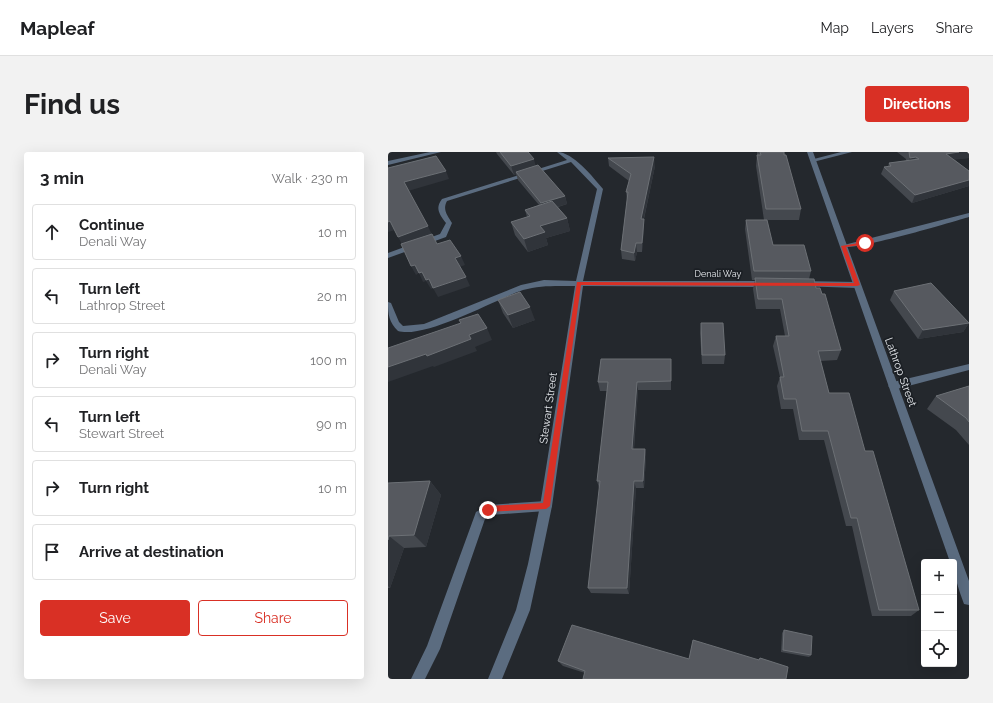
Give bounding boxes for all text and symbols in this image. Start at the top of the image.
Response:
text: Mapleaf [20,17,95,39]
text: Map [821,20,849,36]
text: Layers [871,20,914,36]
text: Share [936,20,973,36]
button: Directions [865,86,969,122]
text: Find us [24,88,120,121]
text: 3 min [40,168,84,188]
text: Walk · 230 m [272,171,348,186]
text: Continue [79,216,144,234]
icon: ahead [41,221,63,243]
text: 10 m [318,225,347,240]
text: Denali Way [79,234,147,249]
route start [856,234,874,252]
street label: Denali Way [695,269,742,279]
text: Turn left [79,280,140,298]
icon: left [41,285,63,307]
text: 20 m [317,289,347,304]
text: Lathrop Street [79,298,165,313]
street label: Lathrop Street [882,336,919,409]
text: Turn right [79,344,149,362]
icon: right [41,349,63,371]
text: 100 m [310,353,347,368]
text: Denali Way [79,362,147,377]
street label: Stewart Street [537,371,560,445]
text: Turn left [79,408,140,426]
icon: left [41,413,63,435]
text: 90 m [316,417,347,432]
text: Stewart Street [79,426,164,441]
icon: right [41,477,63,499]
text: Turn right [79,479,149,497]
text: 10 m [318,481,347,496]
route end [479,501,497,519]
icon: arrive [41,541,63,563]
text: Arrive at destination [79,543,224,561]
map controls [921,559,957,667]
button: + [921,559,957,595]
button: − [921,595,957,631]
button: Save [40,600,190,636]
button: Share [198,600,348,636]
button: locate [921,631,957,667]

